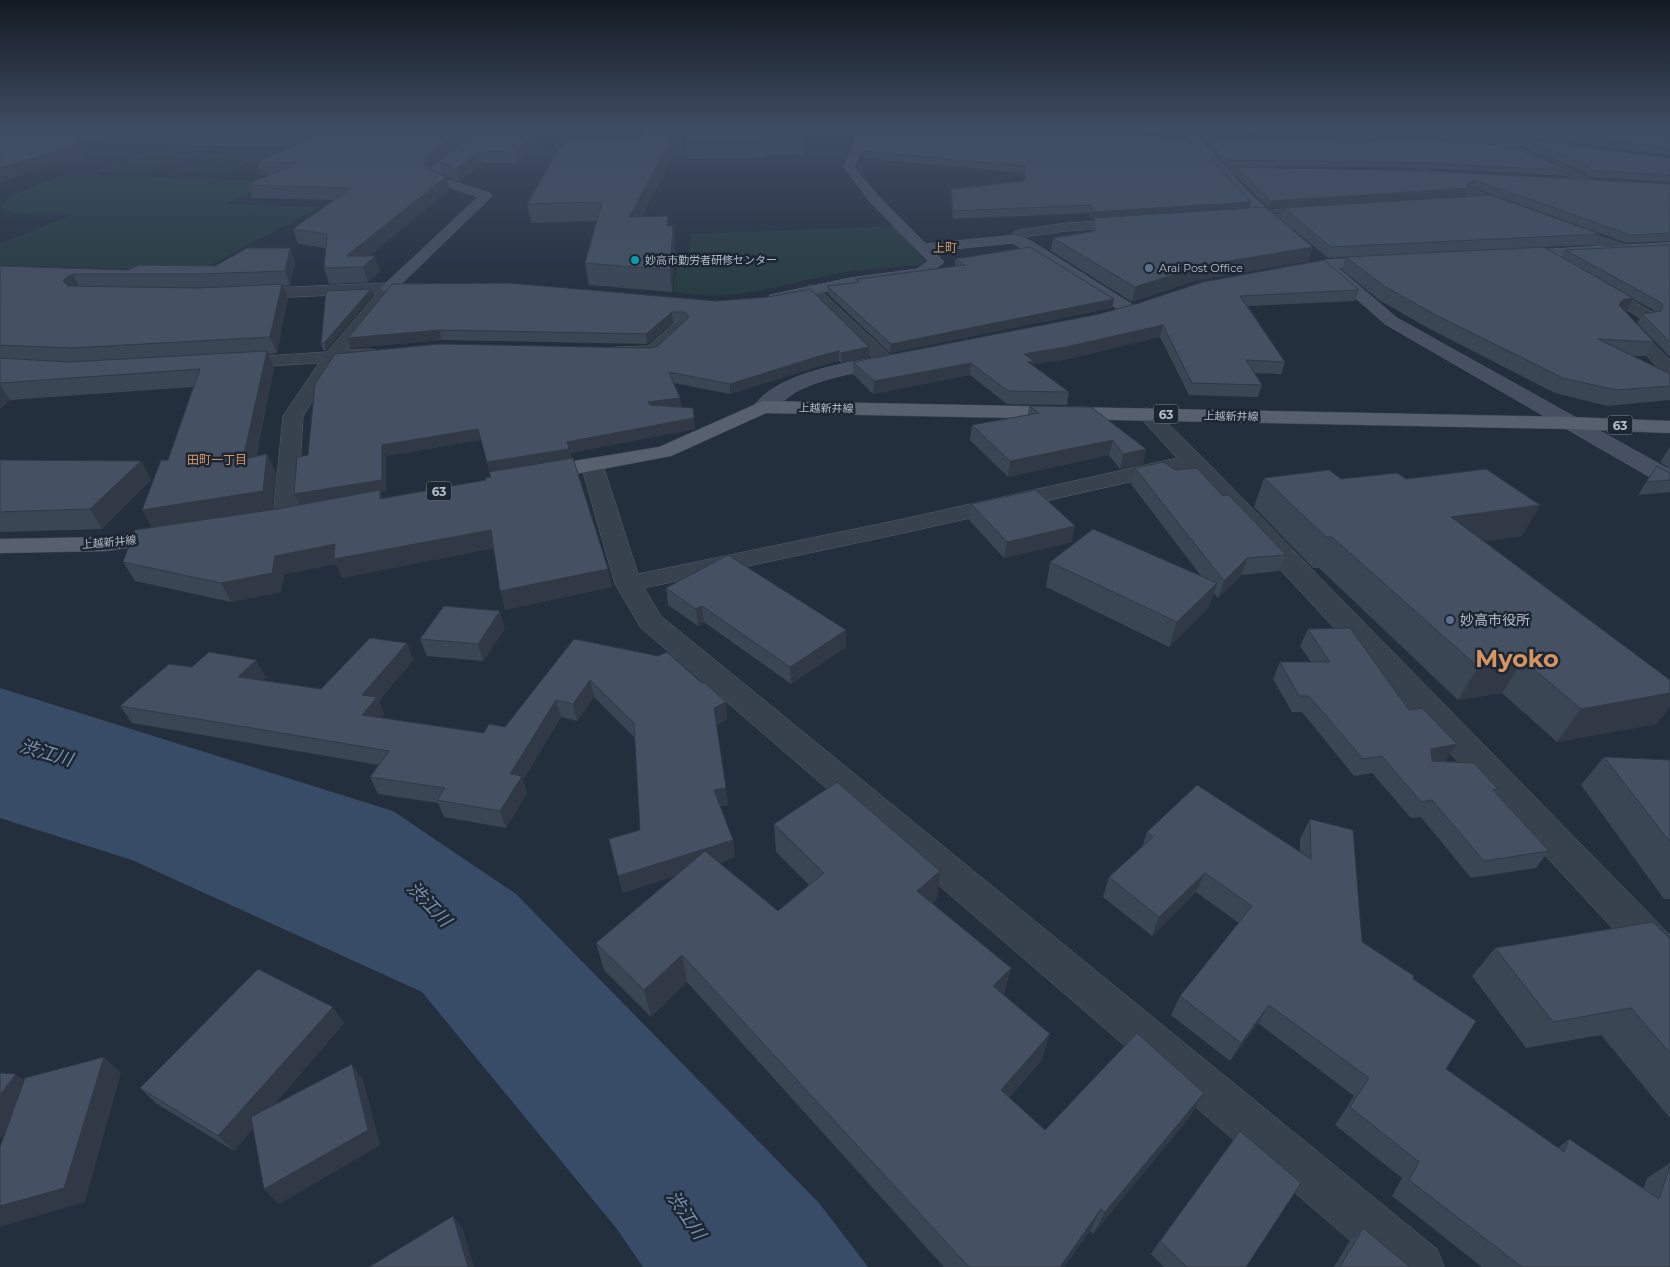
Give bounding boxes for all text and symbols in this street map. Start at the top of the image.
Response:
district label: 上町 [933,240,957,255]
place label: 妙高市勤労者研修センター [645,253,777,267]
marker: 妙高市勤労者研修センター [629,254,641,266]
place label: Arai Post Office [1159,261,1243,275]
marker: Arai Post Office [1143,262,1155,274]
street label: 上越新井線 [798,401,854,415]
road number: 63 [1154,404,1178,424]
street label: 上越新井線 [1203,409,1259,423]
road number: 63 [1608,416,1632,434]
district label: 田町一丁目 [187,452,247,467]
road number: 63 [426,482,452,501]
street label: 上越新井線 [81,533,137,551]
place label: 妙高市役所 [1460,611,1530,629]
marker: 妙高市役所 [1444,614,1456,626]
district label: Myoko [1475,644,1559,673]
water label: 渋江川 [17,735,77,772]
water label: 渋江川 [402,877,457,933]
water label: 渋江川 [662,1186,711,1245]

